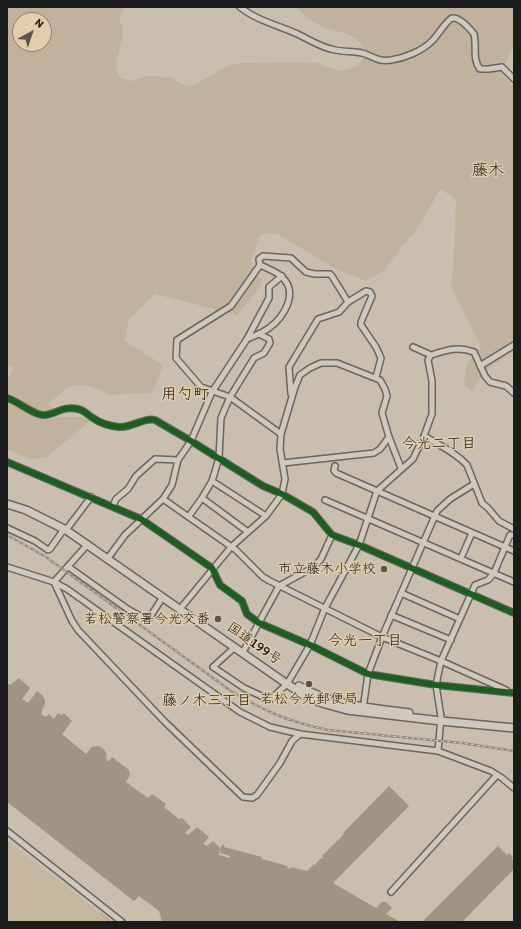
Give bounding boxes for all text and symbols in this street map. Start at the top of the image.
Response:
north arrow [12,12,52,52]
text: N [32,16,46,31]
district label: 藤木 [472,161,504,181]
district label: 用勺町 [161,385,209,405]
district label: 今光二丁目 [402,435,476,453]
place label: 市立藤木小学校 [278,561,376,577]
marker: 市立藤木小学校 [379,564,389,574]
place label: 若松警察署今光交番 [84,611,210,627]
marker: 若松警察署今光交番 [213,614,223,624]
street label: 国道199号 [223,619,285,669]
district label: 今光一丁目 [328,632,402,650]
marker: 若松今光郵便局 [304,679,314,689]
place label: 若松今光郵便局 [260,691,358,707]
district label: 藤ノ木三丁目 [162,692,252,710]

